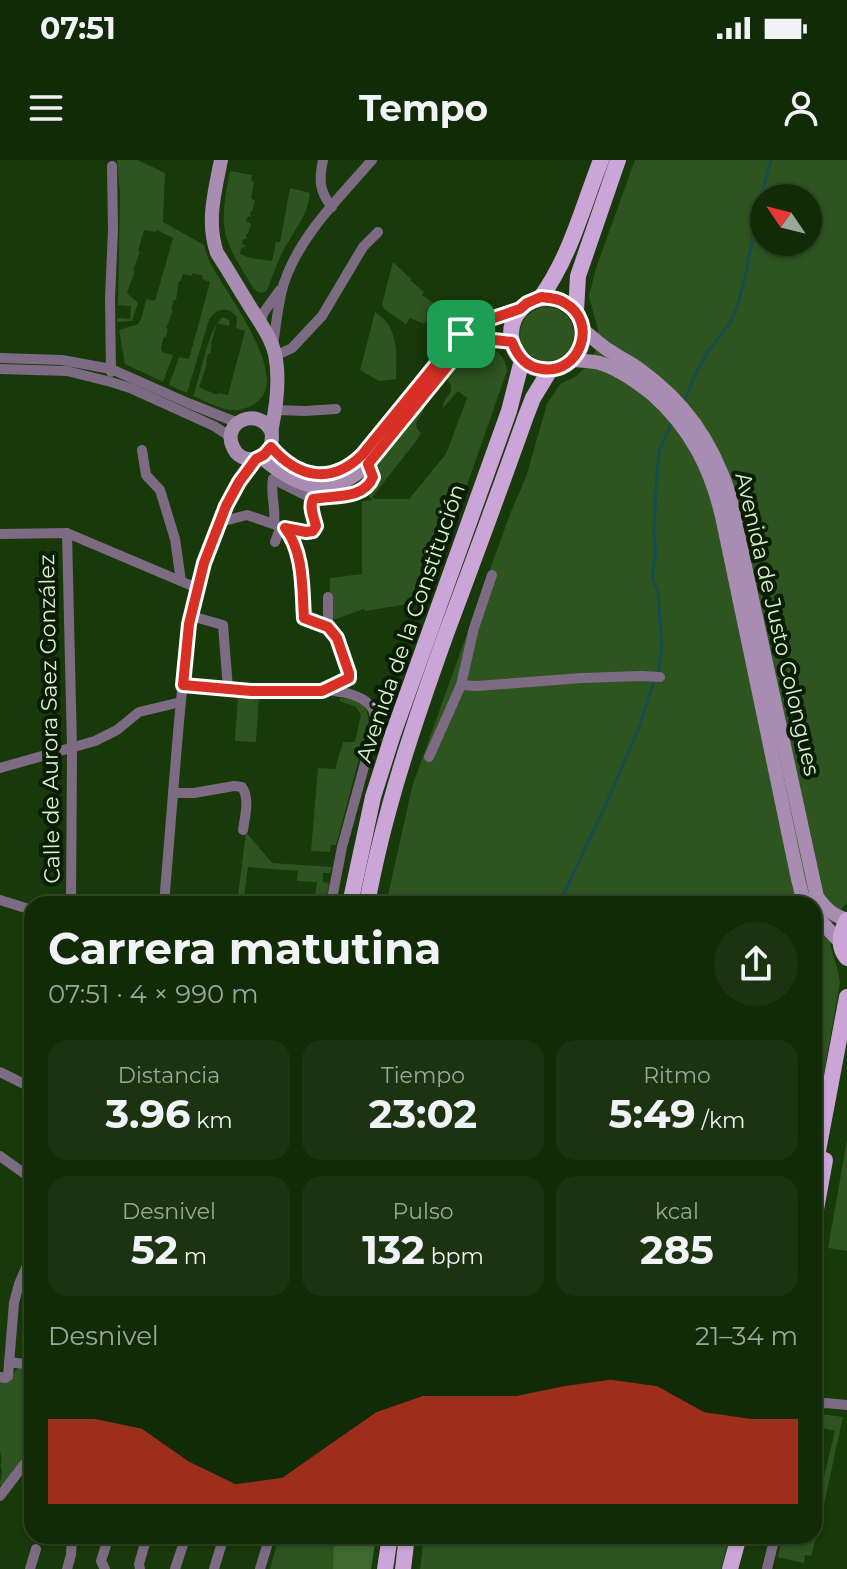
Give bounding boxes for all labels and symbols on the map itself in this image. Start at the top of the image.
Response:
north arrow [750,184,822,256]
pin [427,300,495,368]
street label: Avenida de Justo Colongues [729,470,826,779]
street label: Avenida de la Constitución [350,480,471,766]
street label: Calle de Aurora Saez González [33,554,66,884]

